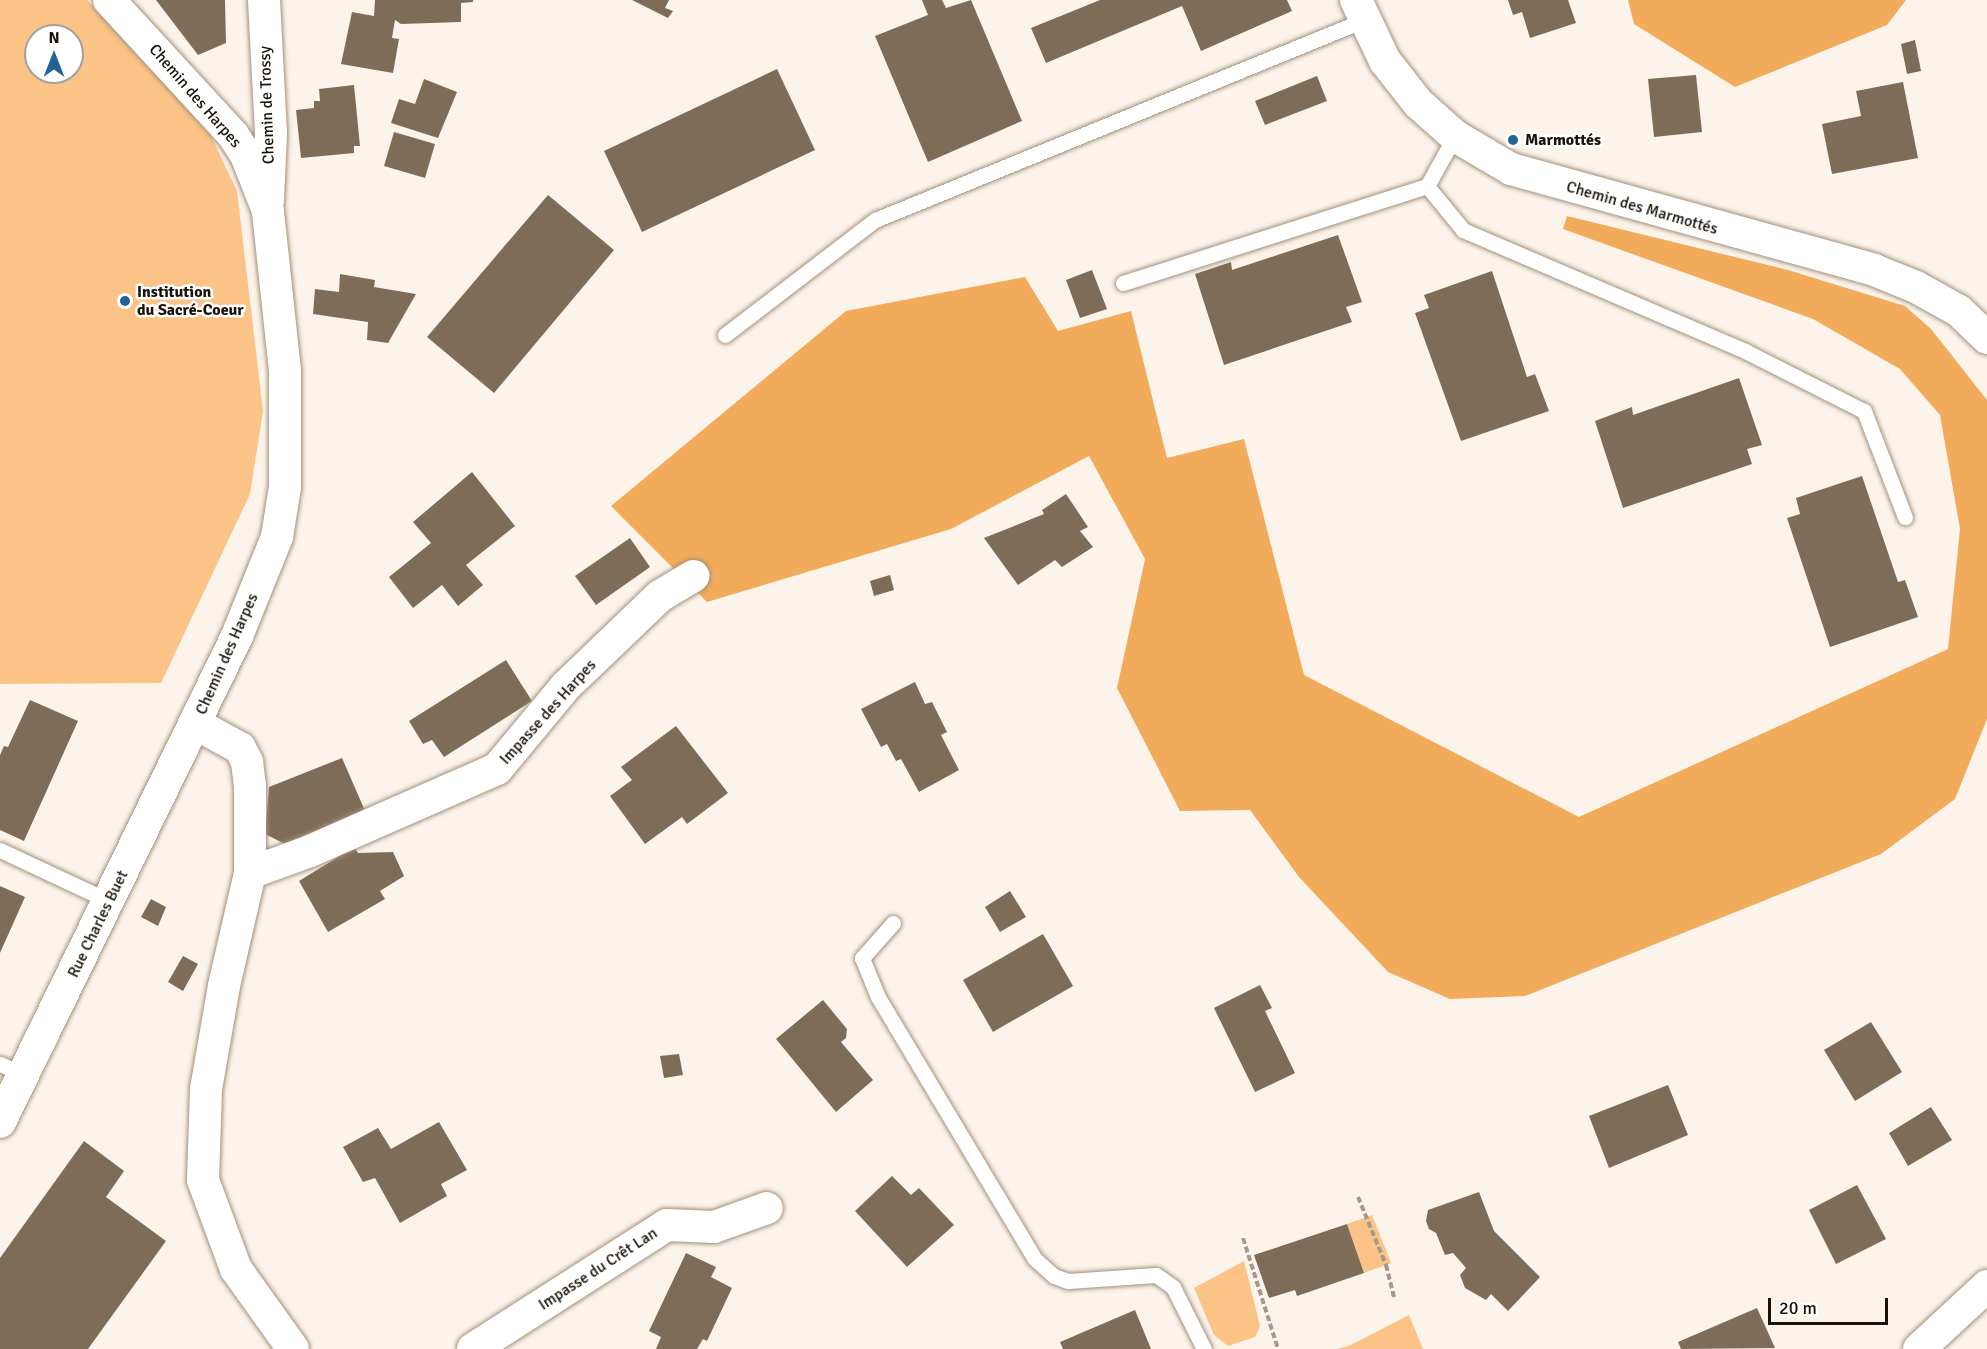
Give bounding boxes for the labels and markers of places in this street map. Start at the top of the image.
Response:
place label: Marmottés [1525,130,1601,150]
marker: Marmottés [1506,133,1520,147]
place label: Institution du Sacré-Coeur [137,282,244,320]
marker: Institution du Sacré-Coeur [118,294,132,308]

